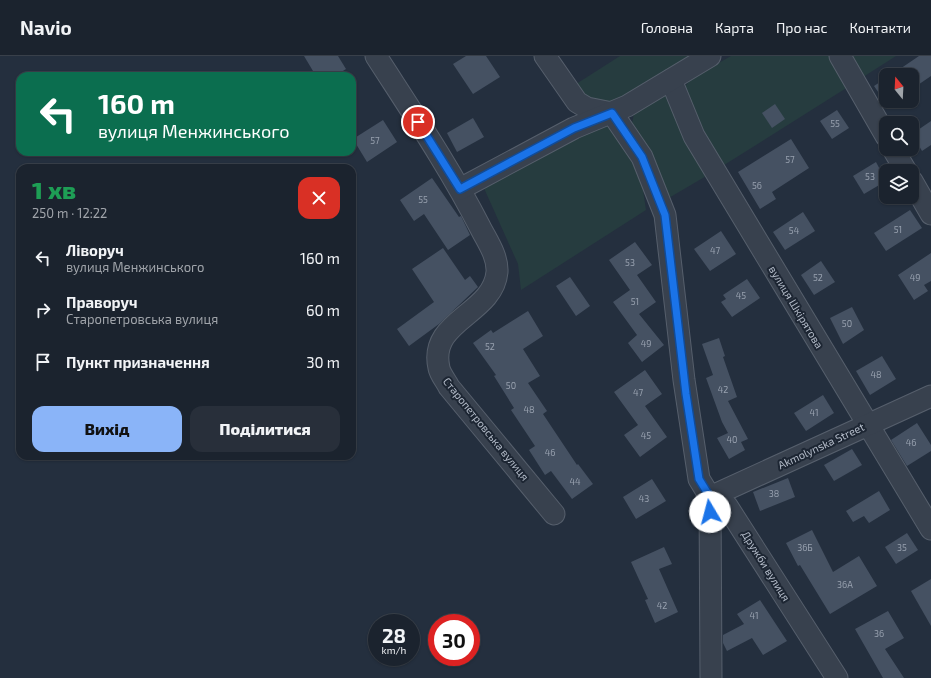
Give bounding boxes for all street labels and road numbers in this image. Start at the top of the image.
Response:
street label: вулиця Шкірятова [766,263,826,351]
street label: Старопетровська вулиця [440,375,532,483]
street label: Akmolynska Street [776,420,866,471]
street label: Дружби вулиця [739,528,793,604]

